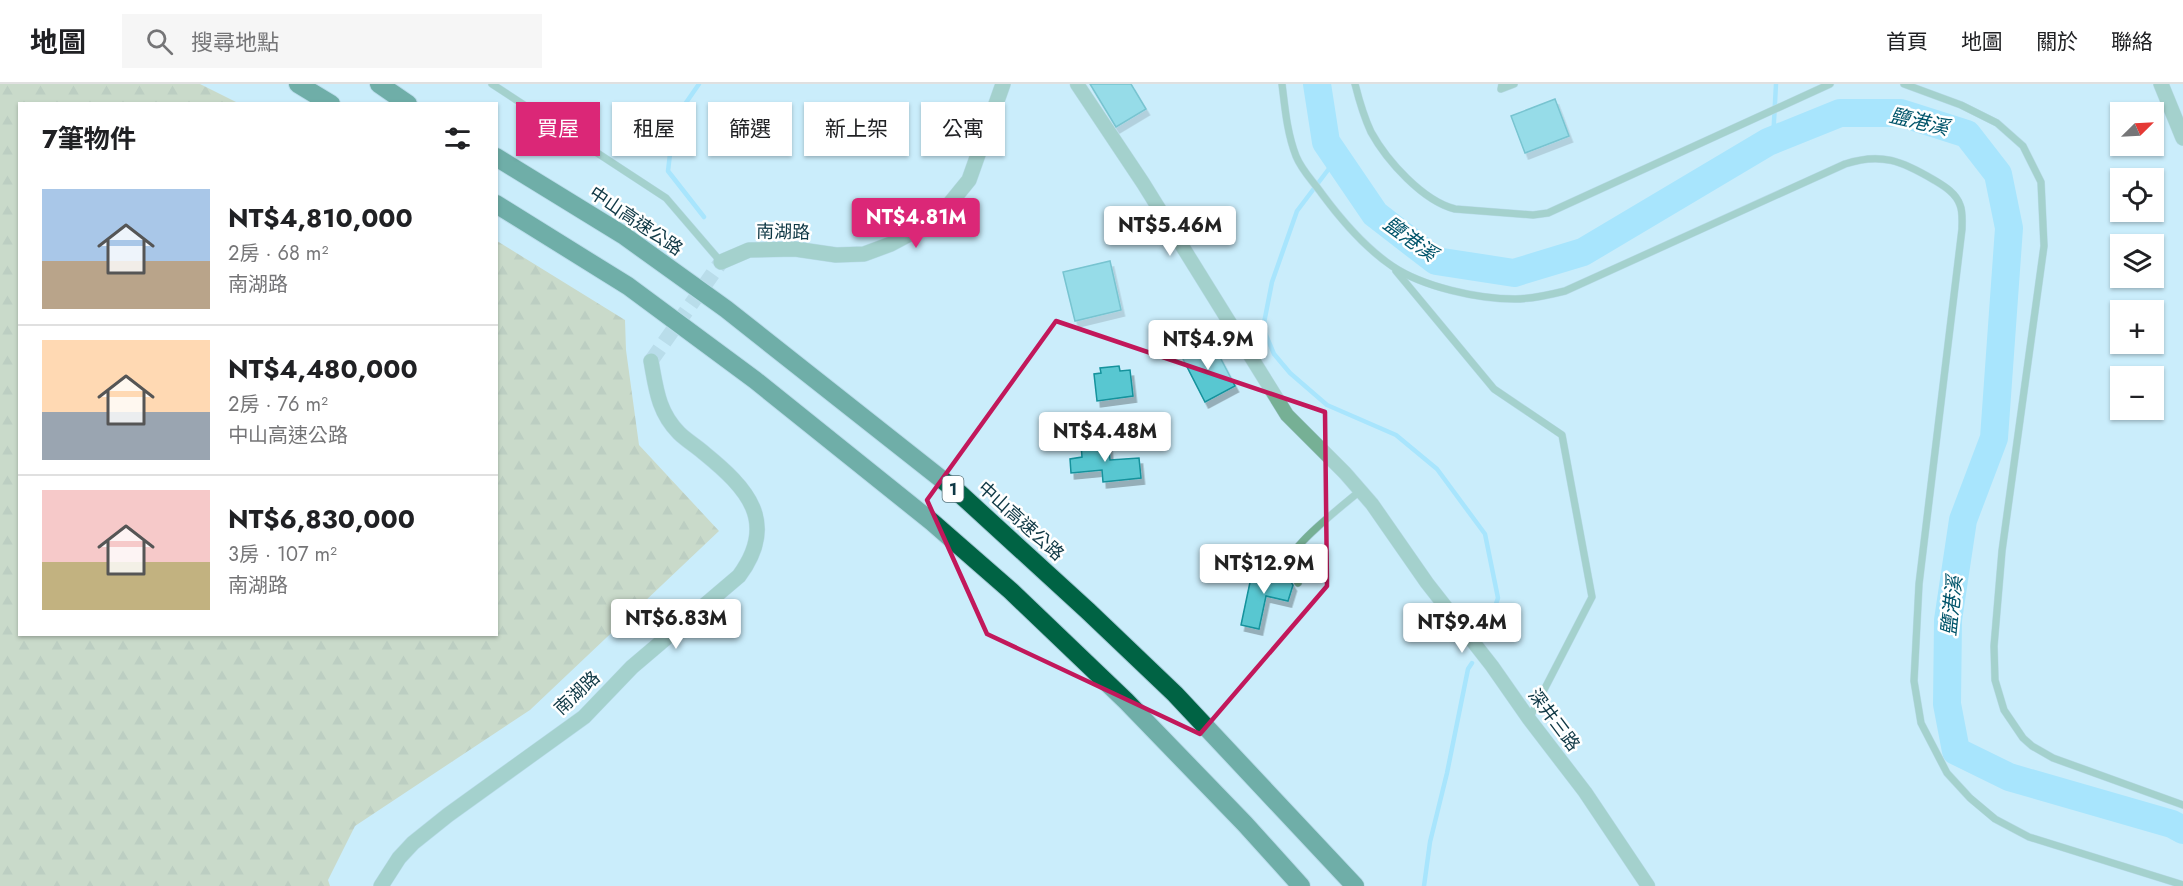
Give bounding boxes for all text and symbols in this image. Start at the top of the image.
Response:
search box [122,14,542,68]
text: 地圖 [30,22,86,63]
icon: search [143,25,176,58]
text: 搜尋地點 [191,26,279,58]
text: 首頁 [1886,27,1928,57]
text: 地圖 [1961,27,2003,57]
text: 關於 [2036,27,2078,57]
text: 聯絡 [2111,27,2153,57]
water label: 鹽港溪 [1887,101,1954,144]
chip: 買屋 [516,102,600,156]
chip: 租屋 [612,102,696,156]
chip: 篩選 [708,102,792,156]
chip: 新上架 [804,102,909,156]
chip: 公寓 [921,102,1005,156]
north arrow [2110,102,2164,156]
map controls [2110,102,2164,420]
text: 7筆物件 [42,120,136,158]
icon: filters [441,122,474,155]
button: locate [2110,168,2164,222]
street label: 中山高速公路 [584,180,688,262]
pin: NT$4.81M [854,198,978,249]
text: NT$4,810,000 [228,199,413,237]
text: NT$4.81M [866,203,966,232]
pin: NT$5.46M [1108,206,1232,257]
water label: 鹽港溪 [1377,210,1445,270]
text: NT$5.46M [1118,211,1222,240]
icon: home [90,213,162,285]
street label: 南湖路 [756,219,810,245]
button: layers [2110,234,2164,288]
text: 2房 · 68 m² [228,239,328,268]
text: 南湖路 [228,270,288,299]
button: + [2110,300,2164,354]
pin: NT$4.9M [1153,320,1263,371]
text: NT$4.9M [1162,325,1254,354]
text: NT$4,480,000 [228,350,418,388]
icon: home [90,364,162,436]
button: − [2110,366,2164,420]
text: 2房 · 76 m² [228,390,328,419]
pin: NT$4.48M [1043,412,1167,463]
text: NT$4.48M [1053,417,1157,446]
text: 中山高速公路 [228,421,348,450]
street label: 中山高速公路 [972,475,1070,567]
road number: 1 [942,476,964,502]
text: NT$6,830,000 [228,500,415,538]
icon: home [90,514,162,586]
text: 3房 · 107 m² [228,540,337,569]
pin: NT$12.9M [1202,544,1326,595]
text: NT$12.9M [1214,549,1314,578]
text: 南湖路 [228,571,288,600]
water label: 鹽港溪 [1934,572,1970,637]
pin: NT$6.83M [614,599,738,650]
pin: NT$9.4M [1407,603,1517,654]
text: NT$6.83M [625,604,727,633]
text: NT$9.4M [1417,608,1507,637]
street label: 南湖路 [548,665,606,721]
street label: 深井三路 [1522,683,1586,757]

